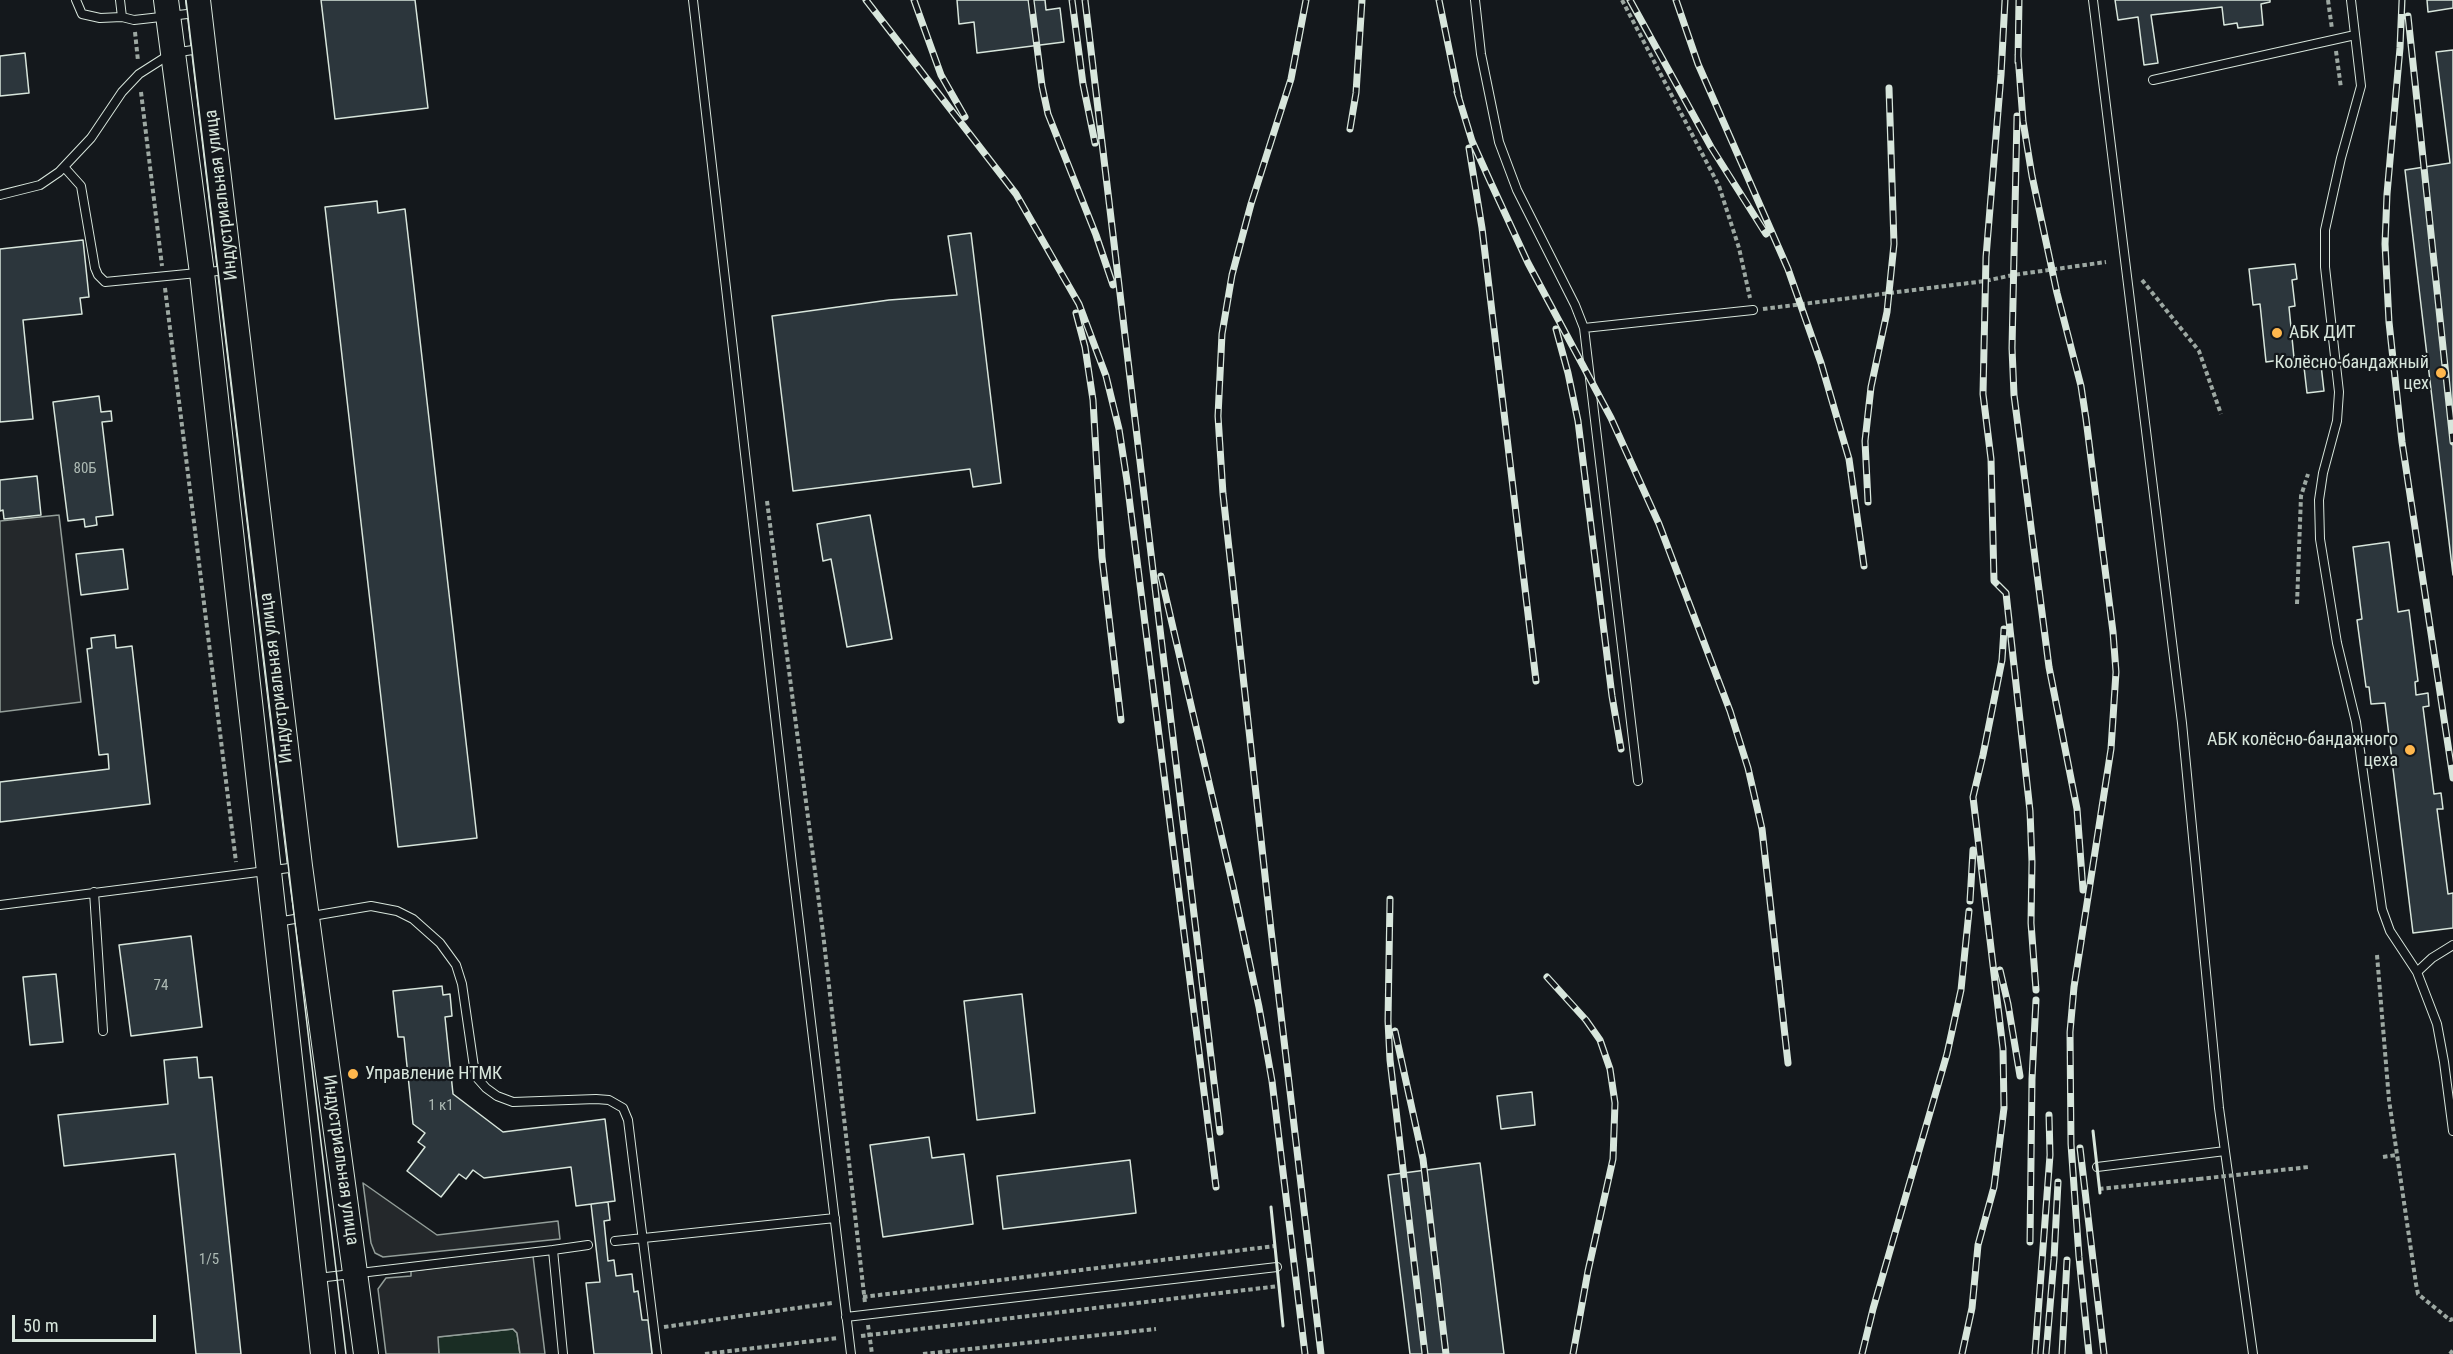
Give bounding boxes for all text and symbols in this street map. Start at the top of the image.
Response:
street label: Индустриальная улица [201,108,243,282]
place label: АБК ДИТ [2289,322,2356,344]
marker: АБК ДИТ [2270,326,2284,340]
place label: Колёсно-бандажный цех [2274,352,2429,394]
marker: Колёсно-бандажный цех [2434,366,2448,380]
house number: 80Б [73,460,97,478]
street label: Индустриальная улица [256,591,298,765]
place label: АБК колёсно-бандажного цеха [2207,729,2398,771]
marker: АБК колёсно-бандажного цеха [2403,743,2417,757]
house number: 74 [154,977,168,995]
place label: Управление НТМК [365,1063,502,1085]
marker: Управление НТМК [346,1067,360,1081]
street label: Индустриальная улица [317,1073,363,1247]
house number: 1 к1 [428,1097,454,1115]
house number: 1/5 [199,1251,219,1269]
scale bar [15,1303,159,1341]
text: 50 m [23,1315,58,1336]

